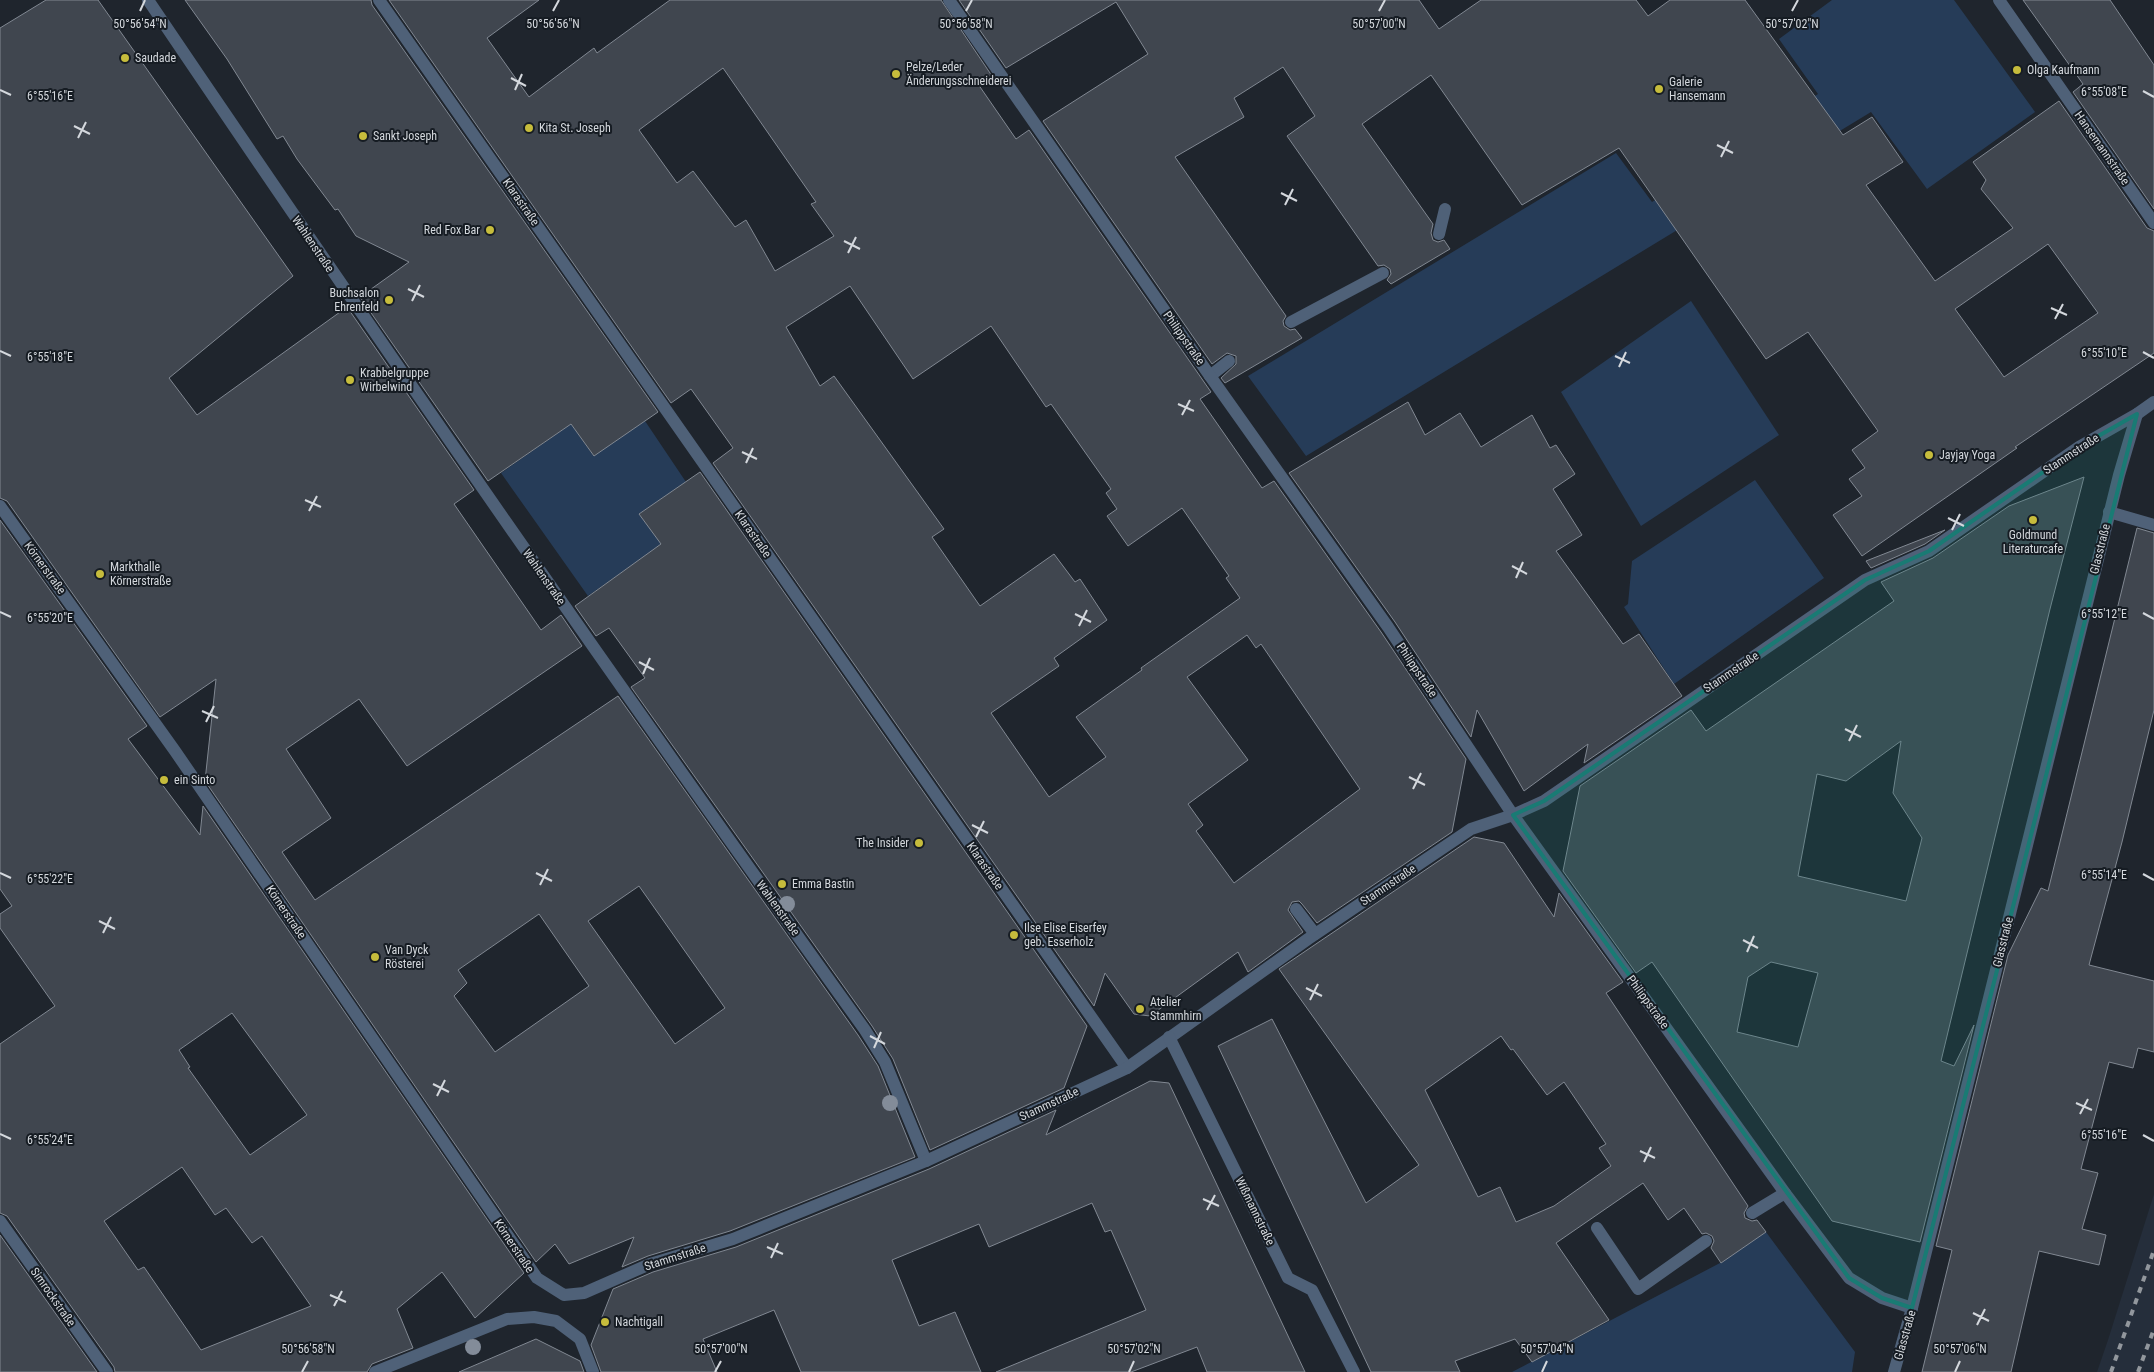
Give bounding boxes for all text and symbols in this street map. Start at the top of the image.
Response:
text: 50°56'54"N [113,17,167,31]
text: 50°56'56"N [526,17,580,31]
text: 50°56'58"N [939,17,993,31]
text: 50°57'00"N [1352,17,1406,31]
text: 50°57'02"N [1765,17,1819,31]
place label: Saudade [135,51,176,65]
marker: Saudade [119,52,131,64]
place label: Pelze/Leder Änderungsschneiderei [906,60,1011,88]
place label: Olga Kaufmann [2027,63,2100,77]
marker: Olga Kaufmann [2011,64,2023,76]
marker: Pelze/Leder Änderungsschneiderei [890,68,902,80]
place label: Galerie Hansemann [1669,75,1726,103]
marker: Galerie Hansemann [1653,83,1665,95]
text: 6°55'08"E [2081,85,2127,99]
text: 6°55'16"E [27,89,73,103]
street label: Hansemannstraße [2071,109,2133,188]
place label: Kita St. Joseph [539,121,611,135]
marker: Kita St. Joseph [523,122,535,134]
place label: Sankt Joseph [373,129,437,143]
marker: Sankt Joseph [357,130,369,142]
street label: Klarastraße [500,176,543,229]
street label: Wahlenstraße [289,213,337,275]
place label: Red Fox Bar [424,223,480,237]
marker: Red Fox Bar [484,224,496,236]
place label: Buchsalon Ehrenfeld [330,286,379,314]
marker: Buchsalon Ehrenfeld [383,294,395,306]
street label: Philippstraße [1160,308,1208,368]
text: 6°55'10"E [2081,346,2127,360]
text: 6°55'18"E [27,350,73,364]
place label: Krabbelgruppe Wirbelwind [360,366,429,394]
marker: Krabbelgruppe Wirbelwind [344,374,356,386]
street label: Stammstraße [2040,431,2102,477]
place label: Jayjay Yoga [1939,448,1995,462]
marker: Jayjay Yoga [1923,449,1935,461]
street label: Klarastraße [732,508,775,561]
marker: Goldmund Literaturcafe [2027,514,2039,526]
street label: Glasstraße [2087,522,2113,576]
place label: Goldmund Literaturcafe [2003,528,2064,556]
street label: Körnerstraße [21,539,69,597]
street label: Wahlenstraße [520,546,569,608]
place label: Markthalle Körnerstraße [110,560,172,588]
marker: Markthalle Körnerstraße [94,568,106,580]
text: 6°55'12"E [2081,607,2127,621]
text: 6°55'20"E [27,611,73,625]
street label: Philippstraße [1394,640,1441,700]
street label: Stammstraße [1701,648,1762,696]
place label: ein Sinto [174,773,215,787]
marker: ein Sinto [158,774,170,786]
place label: The Insider [856,836,909,850]
marker: The Insider [913,837,925,849]
street label: Klarastraße [964,840,1007,893]
street label: Stammstraße [1358,861,1419,909]
text: 6°55'14"E [2081,868,2127,882]
text: 6°55'22"E [27,872,73,886]
place label: Emma Bastin [792,877,855,891]
street label: Wahlenstraße [753,878,803,939]
marker: Emma Bastin [776,878,788,890]
street label: Körnerstraße [263,883,309,942]
street label: Glasstraße [1990,915,2016,969]
place label: Ilse Elise Eiserfey geb. Esserholz [1024,921,1107,949]
marker: Ilse Elise Eiserfey geb. Esserholz [1008,929,1020,941]
place label: Van Dyck Rösterei [385,943,429,971]
marker: Van Dyck Rösterei [369,951,381,963]
street label: Philippstraße [1624,973,1672,1032]
place label: Atelier Stammhirn [1150,995,1202,1023]
marker: Atelier Stammhirn [1134,1003,1146,1015]
street label: Stammstraße [1017,1084,1081,1124]
text: 6°55'16"E [2081,1128,2127,1142]
text: 6°55'24"E [27,1133,73,1147]
street label: Wißmannstraße [1232,1174,1278,1248]
street label: Körnerstraße [491,1217,537,1276]
street label: Stammstraße [643,1240,708,1273]
street label: Simrockstraße [28,1265,79,1329]
street label: Glasstraße [1891,1308,1919,1362]
place label: Nachtigall [615,1315,663,1329]
marker: Nachtigall [599,1316,611,1328]
text: 50°56'58"N [281,1342,335,1356]
text: 50°57'00"N [694,1342,748,1356]
text: 50°57'02"N [1107,1342,1161,1356]
text: 50°57'04"N [1520,1342,1574,1356]
text: 50°57'06"N [1933,1342,1987,1356]

